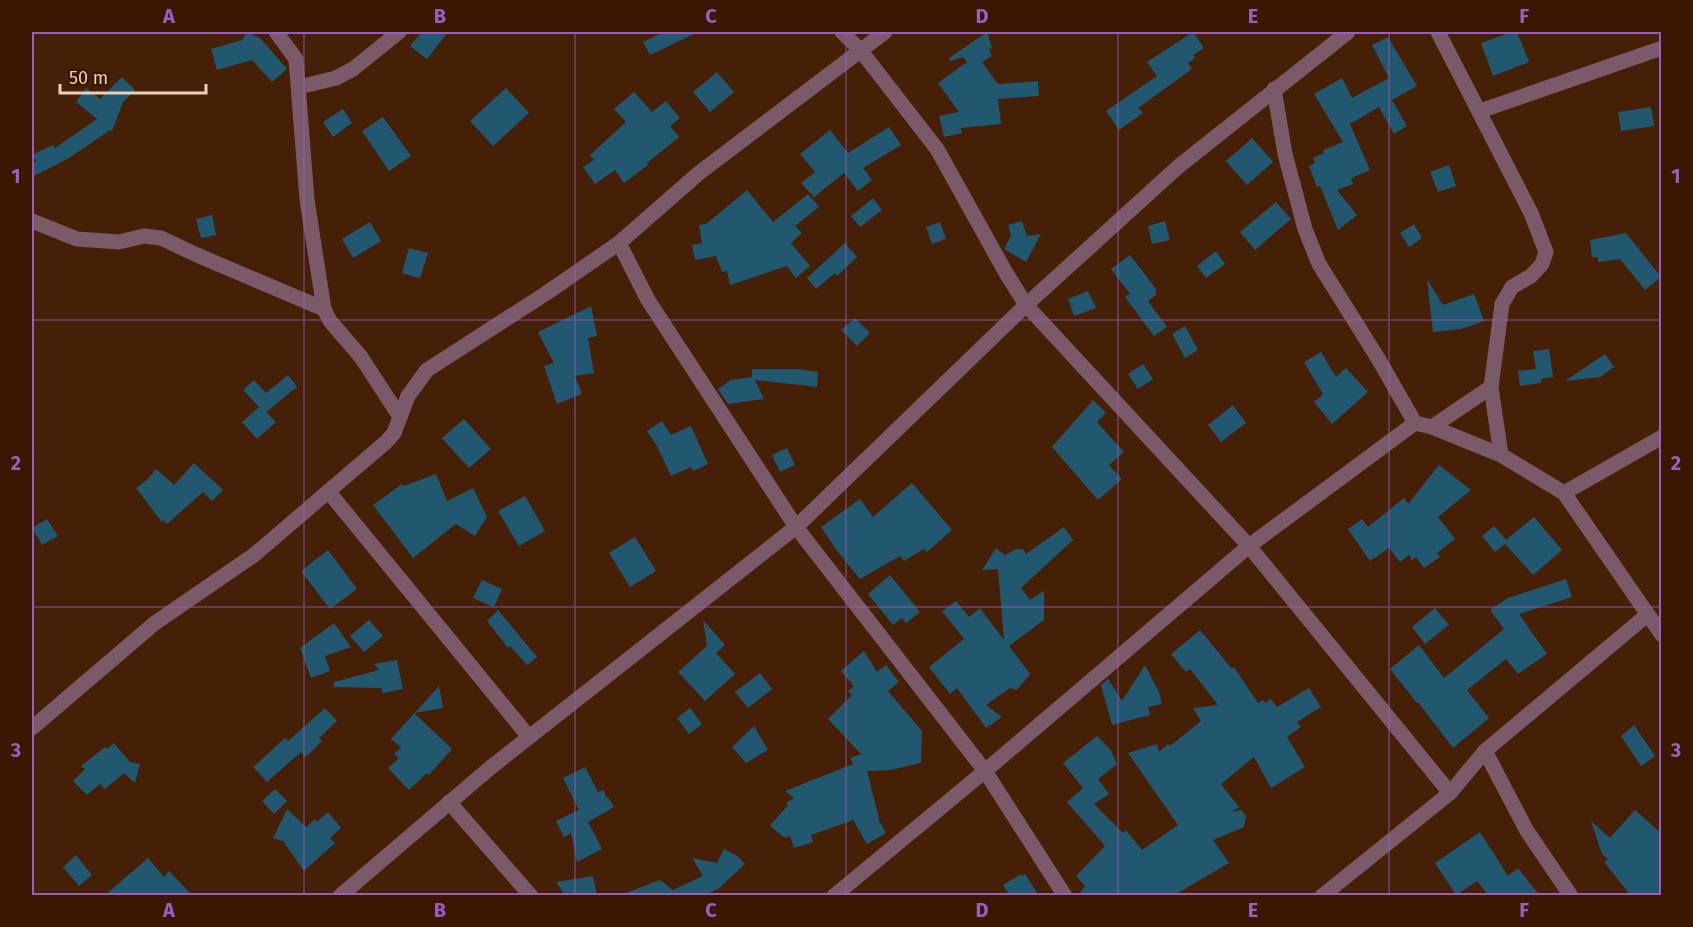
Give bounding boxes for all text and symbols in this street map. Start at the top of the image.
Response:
text: A [162,4,176,28]
text: B [434,4,446,28]
text: C [705,4,717,28]
text: D [975,4,989,28]
text: E [1248,4,1258,28]
text: F [1519,4,1529,28]
scale bar [60,57,206,95]
text: 50 m [69,67,108,89]
text: 1 [11,164,21,188]
text: 1 [1671,164,1681,188]
text: 2 [11,451,21,475]
text: 2 [1671,451,1681,475]
text: 3 [10,738,21,762]
text: 3 [1670,738,1681,762]
text: A [162,898,176,922]
text: B [434,898,446,922]
text: C [705,898,717,922]
text: D [975,898,989,922]
text: E [1248,898,1258,922]
text: F [1519,898,1529,922]

